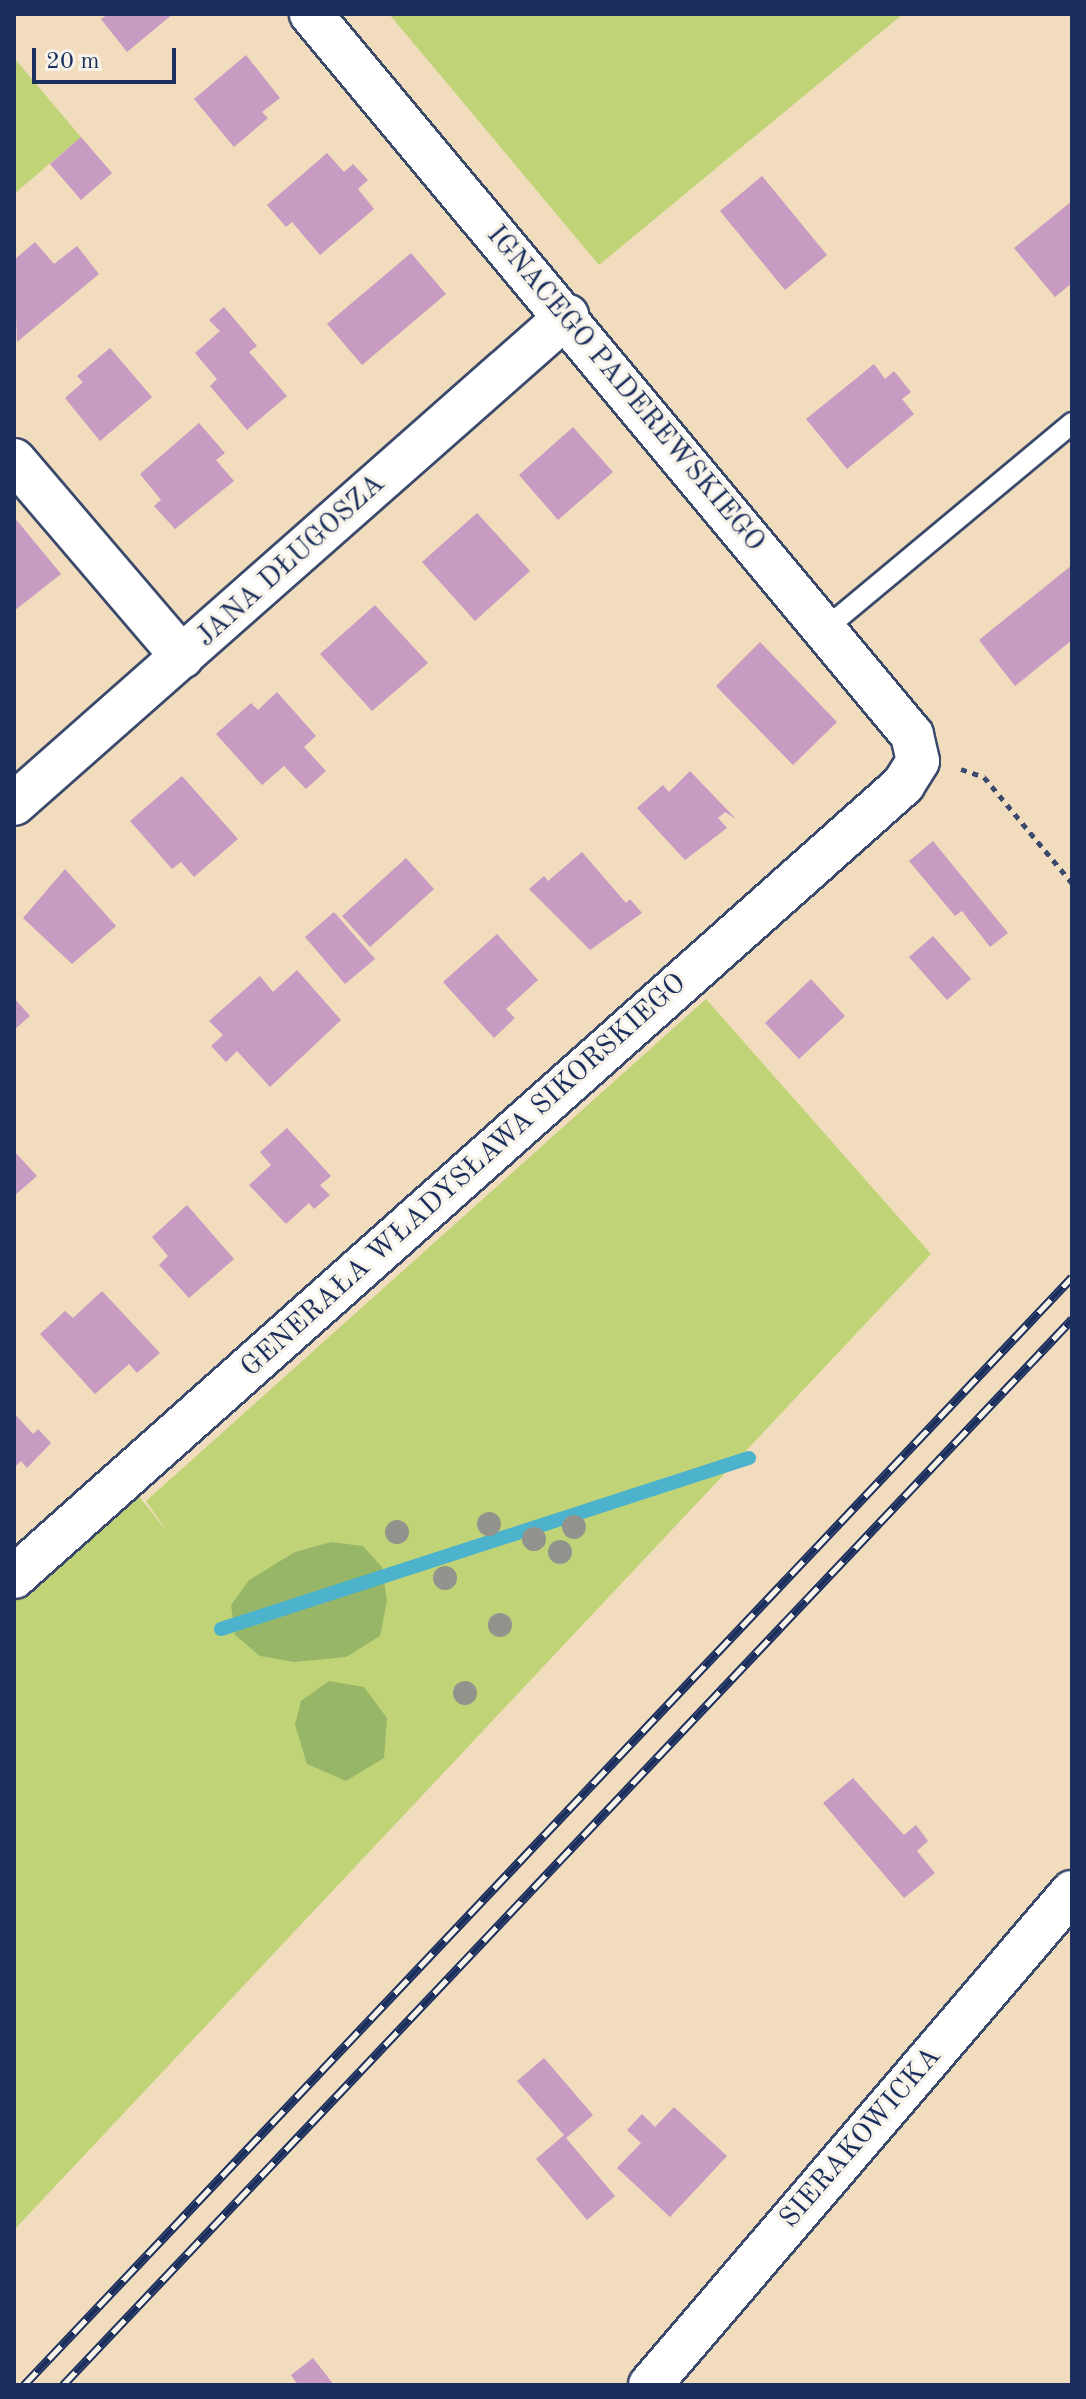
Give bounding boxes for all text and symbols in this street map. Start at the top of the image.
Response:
scale bar [36,32,180,82]
text: 20 m [46,50,100,74]
street label: IGNACEGO PADEREWSKIEGO [479,219,771,559]
street label: JANA DŁUGOSZA [190,468,392,654]
street label: GENERAŁA WŁADYSŁAWA SIKORSKIEGO [235,967,693,1385]
street label: SIERAKOWICKA [773,2041,949,2235]

